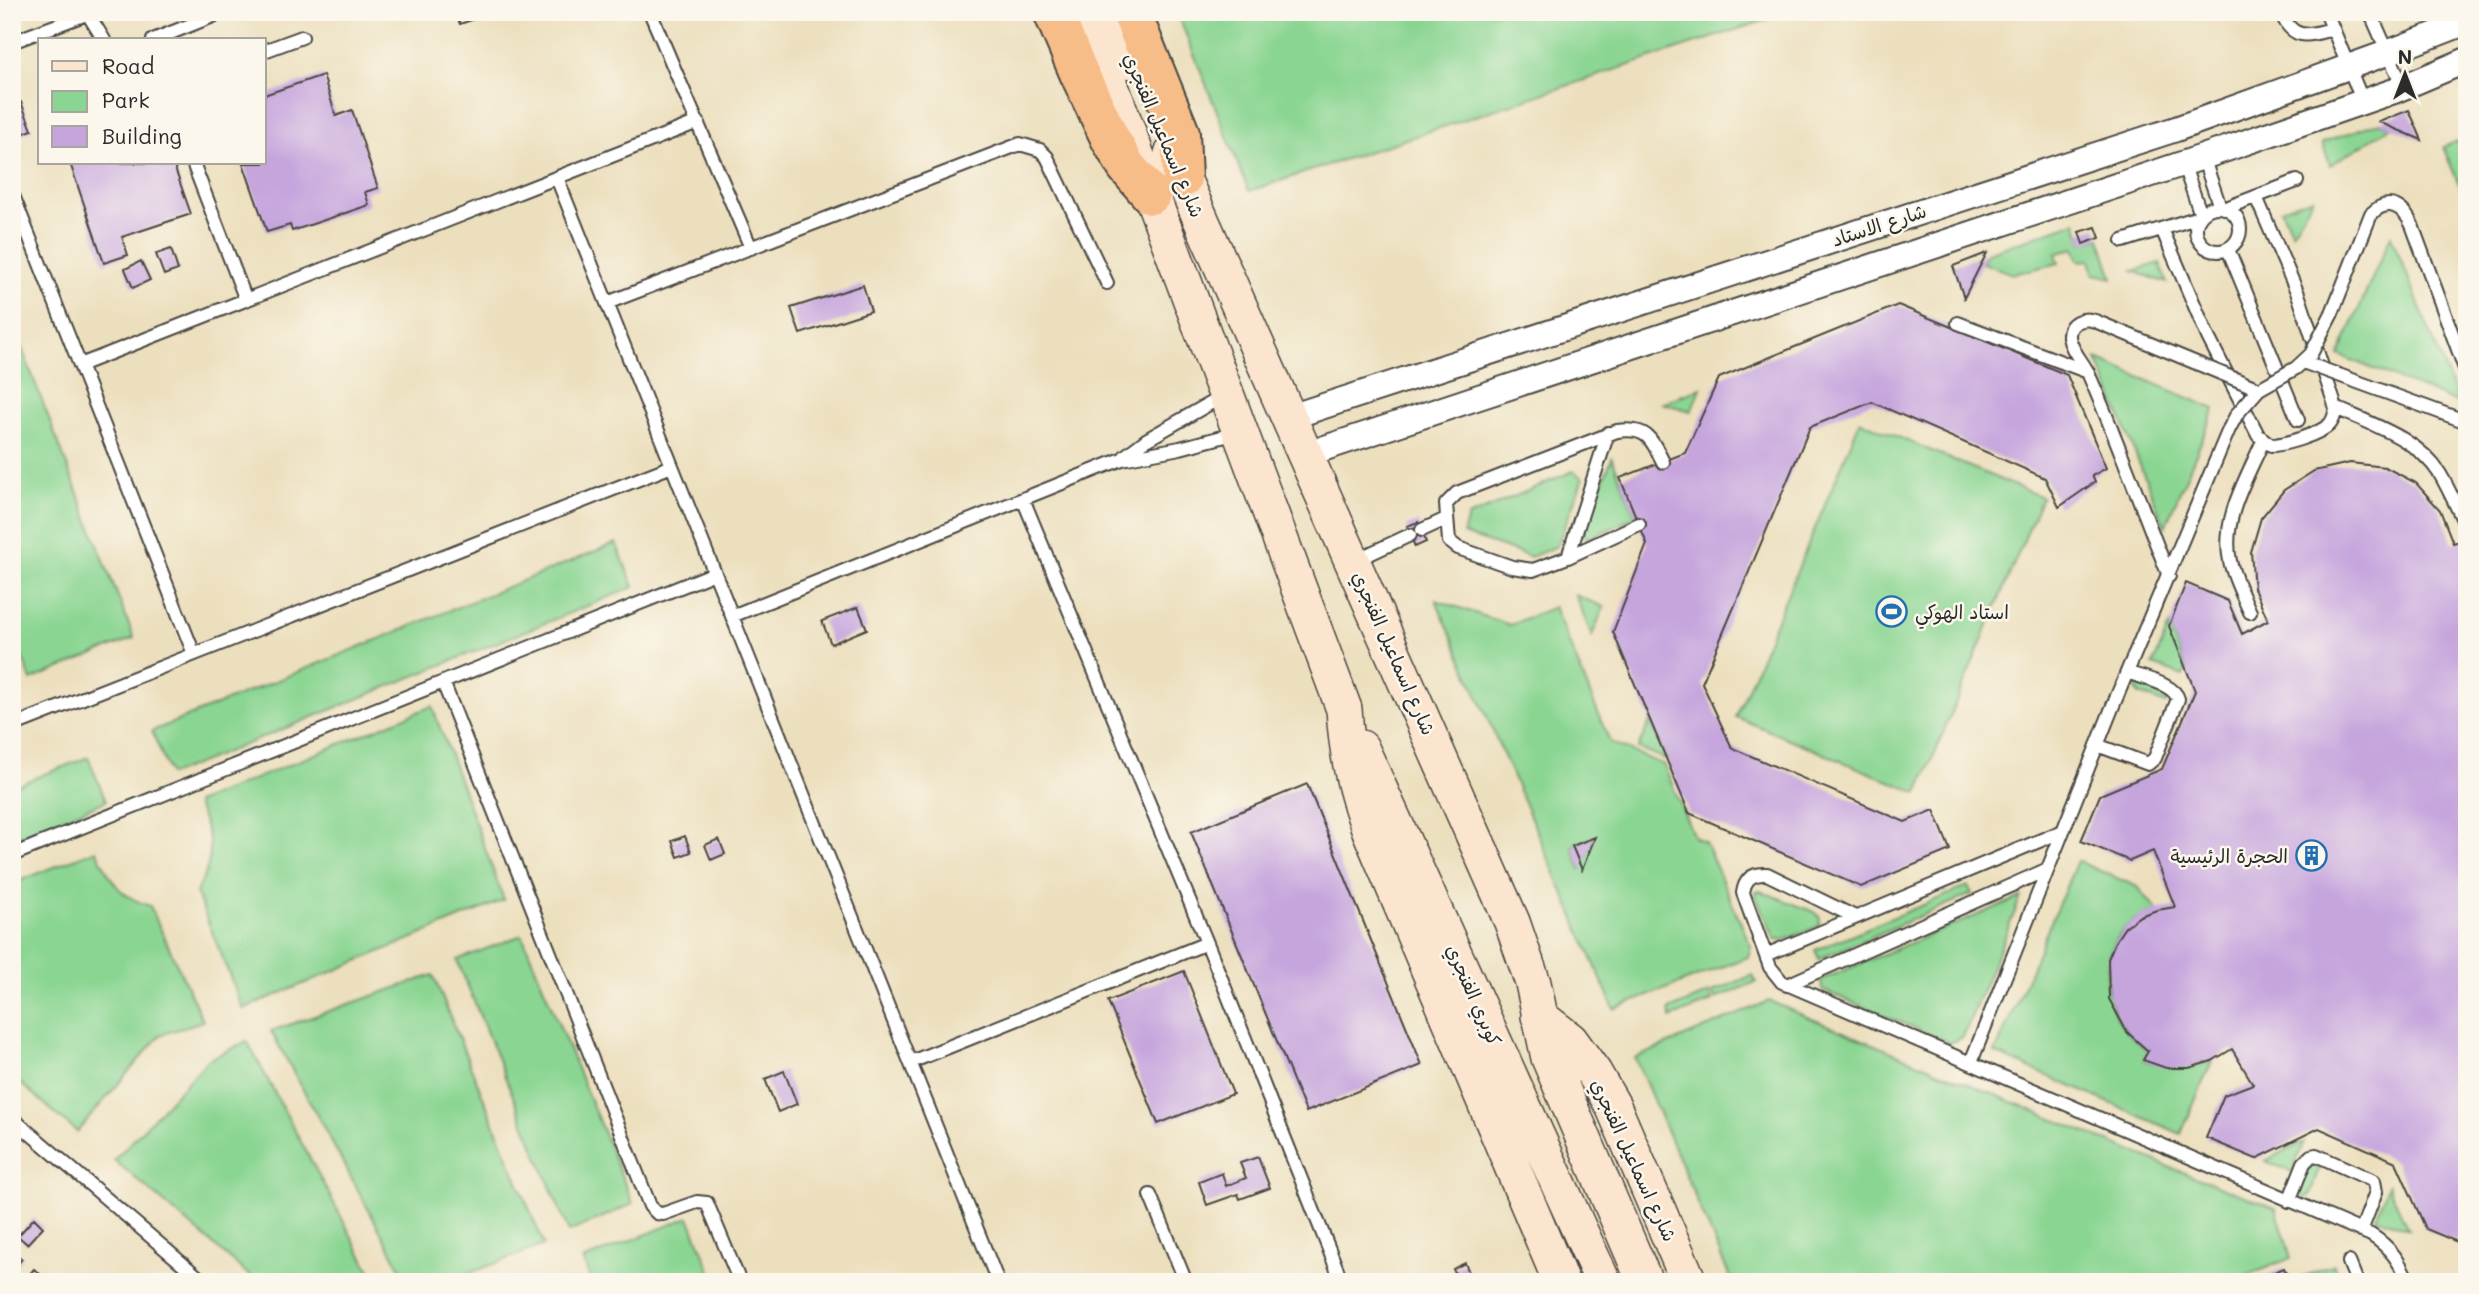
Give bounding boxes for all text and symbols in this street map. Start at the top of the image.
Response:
legend [38,38,266,164]
north arrow [2370,38,2440,108]
text: N [2398,44,2412,69]
street label: شارع اسماعيل الفنجري [1116,49,1210,222]
text: Road [102,52,154,79]
text: Park [102,86,150,113]
text: Building [102,122,182,149]
street label: شارع الاستاد [1828,197,1930,253]
street label: شارع اسماعيل الفنجري [1344,567,1442,740]
sports icon: استاد الهوكي [1875,595,1909,629]
place label: استاد الهوكي [1915,599,2009,629]
building icon: الحجرة الرئيسية [2294,839,2328,873]
place label: الحجرة الرئيسية [2170,843,2288,868]
street label: كوبري الفنجري [1438,940,1508,1051]
street label: شارع اسماعيل الفنجري [1583,1074,1683,1246]

